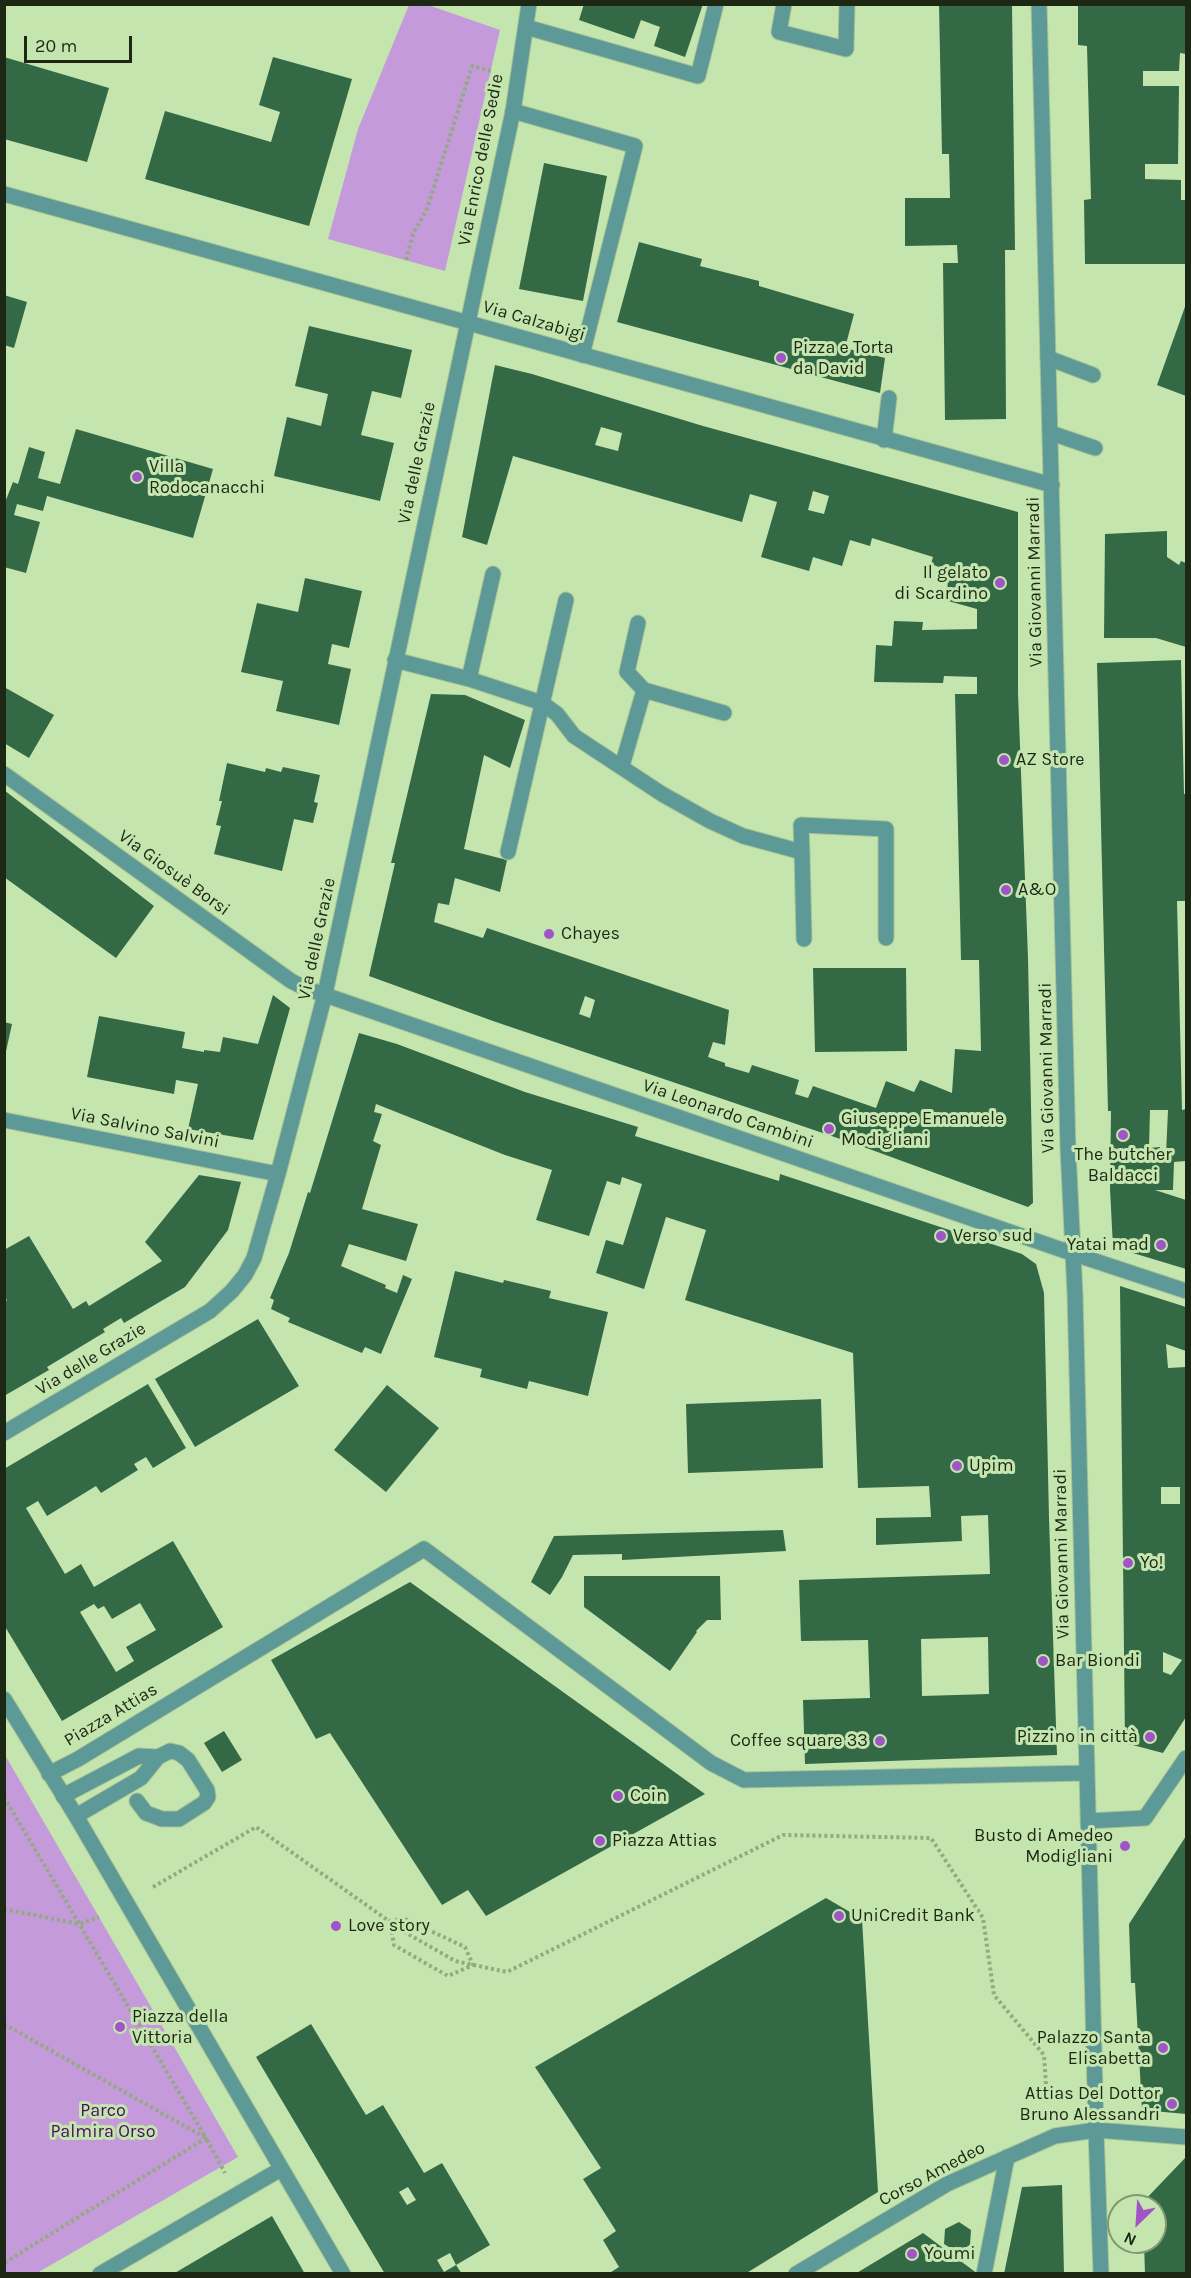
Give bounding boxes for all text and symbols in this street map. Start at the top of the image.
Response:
scale bar [27,24,135,62]
text: 20 m [35,35,77,57]
street label: Via Enrico delle Sedie [454,72,508,248]
street label: Via Calzabigi [480,296,588,346]
place label: Pizza e Torta da David [793,337,894,380]
marker: Pizza e Torta da David [774,351,788,365]
street label: Via delle Grazie [394,400,440,526]
place label: Villa Rodocanacchi [149,456,265,498]
marker: Villa Rodocanacchi [130,470,144,484]
street label: Via Giovanni Marradi [1023,496,1047,668]
place label: Il gelato di Scardino [894,562,988,604]
marker: Il gelato di Scardino [993,576,1007,590]
place label: AZ Store [1016,749,1084,771]
marker: AZ Store [997,753,1011,767]
street label: Via Giosuè Borsi [114,825,234,921]
street label: Via delle Grazie [294,876,340,1002]
place label: A&O [1018,879,1056,901]
marker: A&O [999,883,1013,897]
place label: Chayes [561,923,620,945]
marker: Chayes [542,927,556,941]
street label: Via Giovanni Marradi [1035,982,1059,1154]
street label: Via Leonardo Cambini [640,1075,816,1153]
street label: Via Salvino Salvini [69,1103,221,1153]
place label: Giuseppe Emanuele Modigliani [841,1108,1004,1150]
marker: Giuseppe Emanuele Modigliani [822,1122,836,1136]
marker: The butcher Baldacci [1116,1128,1130,1142]
place label: The butcher Baldacci [1074,1144,1172,1186]
place label: Verso sud [953,1225,1033,1247]
marker: Verso sud [934,1229,948,1243]
place label: Yatai mad [1067,1234,1149,1256]
marker: Yatai mad [1154,1238,1168,1252]
street label: Via delle Grazie [32,1318,150,1400]
place label: Upim [969,1455,1013,1477]
marker: Upim [950,1459,964,1473]
street label: Via Giovanni Marradi [1050,1468,1074,1640]
place label: Yo! [1140,1552,1164,1574]
marker: Yo! [1121,1556,1135,1570]
place label: Bar Biondi [1055,1650,1140,1672]
marker: Bar Biondi [1036,1654,1050,1668]
street label: Piazza Attias [60,1679,162,1751]
place label: Pizzino in città [1017,1726,1138,1748]
place label: Coffee square 33 [730,1730,868,1752]
marker: Pizzino in città [1143,1730,1157,1744]
marker: Coffee square 33 [873,1734,887,1748]
place label: Coin [630,1785,667,1807]
marker: Coin [611,1789,625,1803]
place label: Busto di Amedeo Modigliani [974,1825,1113,1868]
place label: Piazza Attias [612,1830,717,1852]
marker: Piazza Attias [593,1834,607,1848]
marker: Busto di Amedeo Modigliani [1118,1839,1132,1853]
place label: UniCredit Bank [851,1905,975,1927]
marker: UniCredit Bank [832,1909,846,1923]
place label: Love story [348,1915,430,1937]
marker: Love story [329,1919,343,1933]
place label: Piazza della Vittoria [132,2006,228,2048]
marker: Piazza della Vittoria [113,2020,127,2034]
place label: Palazzo Santa Elisabetta [1037,2027,1151,2070]
marker: Palazzo Santa Elisabetta [1156,2041,1170,2055]
place label: Attias Del Dottor Bruno Alessandri [1020,2083,1160,2126]
marker: Attias Del Dottor Bruno Alessandri [1165,2097,1179,2111]
park label: Parco Palmira Orso [50,2100,156,2142]
street label: Corso Amedeo [875,2137,989,2211]
north arrow [1107,2194,1167,2254]
text: N [1121,2228,1139,2250]
place label: Youmi [924,2243,976,2265]
marker: Youmi [905,2247,919,2261]

